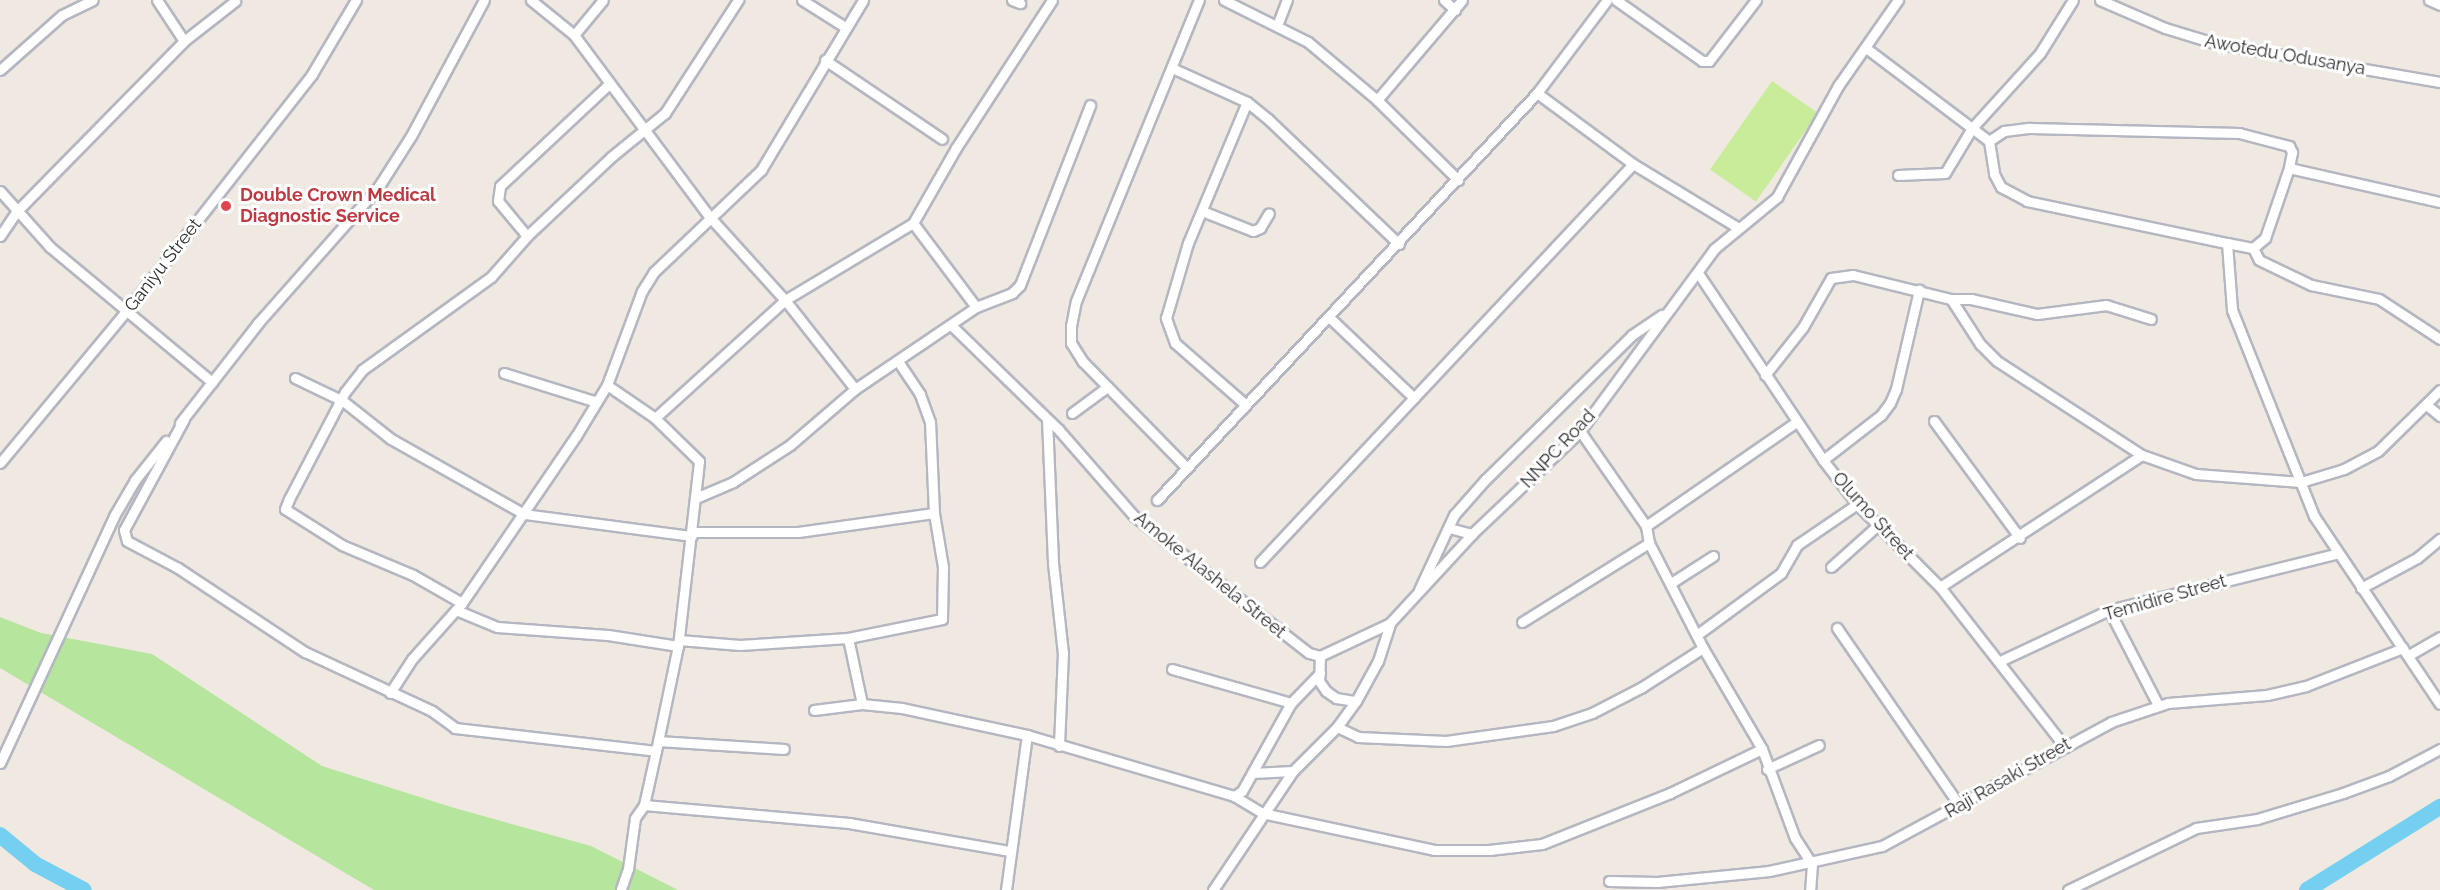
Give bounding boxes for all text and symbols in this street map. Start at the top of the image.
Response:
street label: Awotedu Odusanya [2203,30,2367,80]
place label: Double Crown Medical Diagnostic Service [240,185,436,228]
marker: Double Crown Medical Diagnostic Service [217,197,235,215]
street label: Ganiyu Street [120,214,206,316]
street label: NNPC Road [1516,405,1600,493]
street label: Olumo Street [1828,468,1918,564]
street label: Amoke Alashela Street [1130,507,1290,643]
street label: Temidire Street [2101,570,2229,626]
street label: Raji Rasaki Street [1941,733,2075,823]

